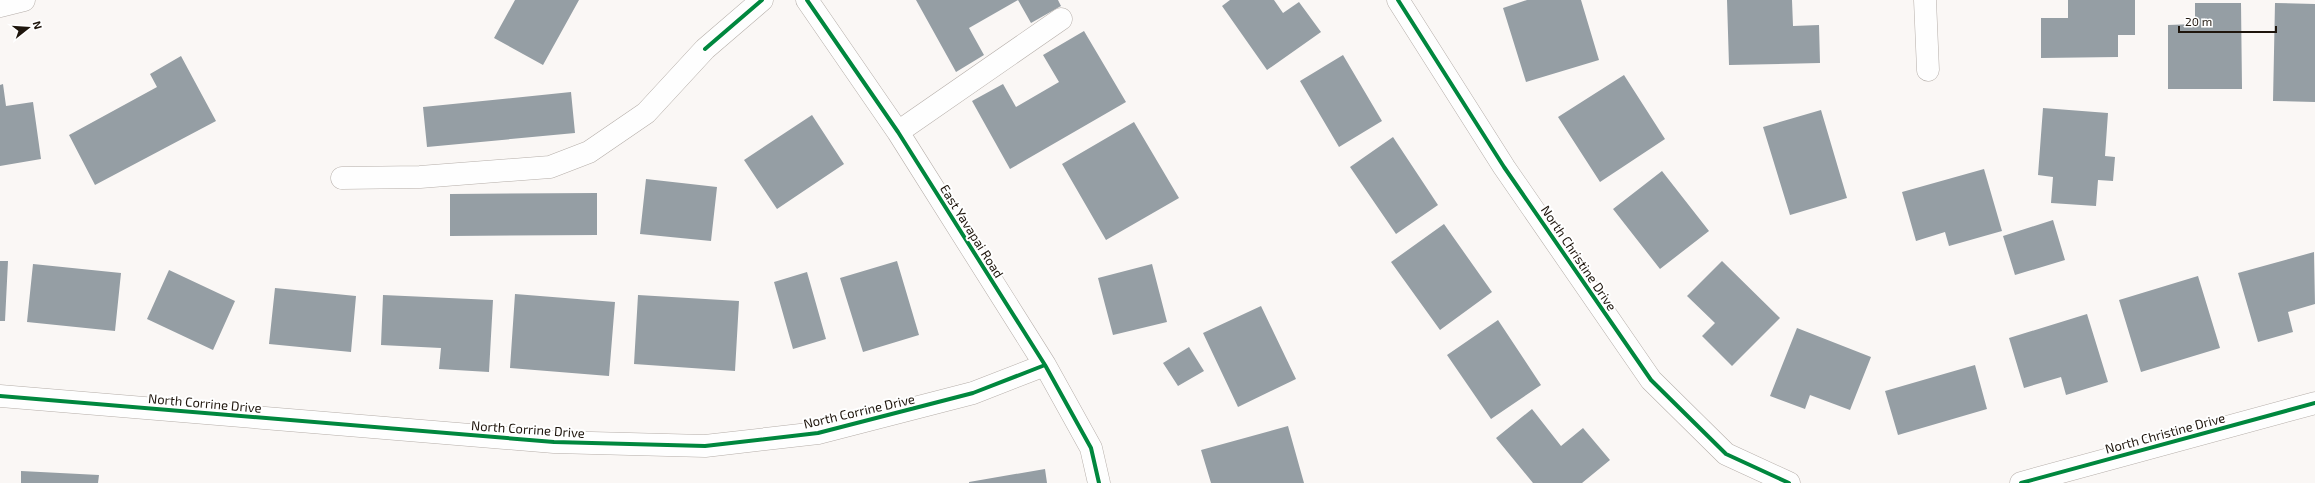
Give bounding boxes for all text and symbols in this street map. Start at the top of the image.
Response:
north arrow [8,8,48,48]
scale bar [2179,8,2276,34]
text: 20 m [2185,14,2212,28]
text: N [31,19,45,31]
street label: East Yavapai Road [937,181,1007,281]
street label: North Christine Drive [1538,202,1620,314]
street label: North Corrine Drive [148,390,262,416]
street label: North Corrine Drive [802,390,916,432]
street label: North Christine Drive [2103,409,2227,457]
street label: North Corrine Drive [471,417,585,441]

